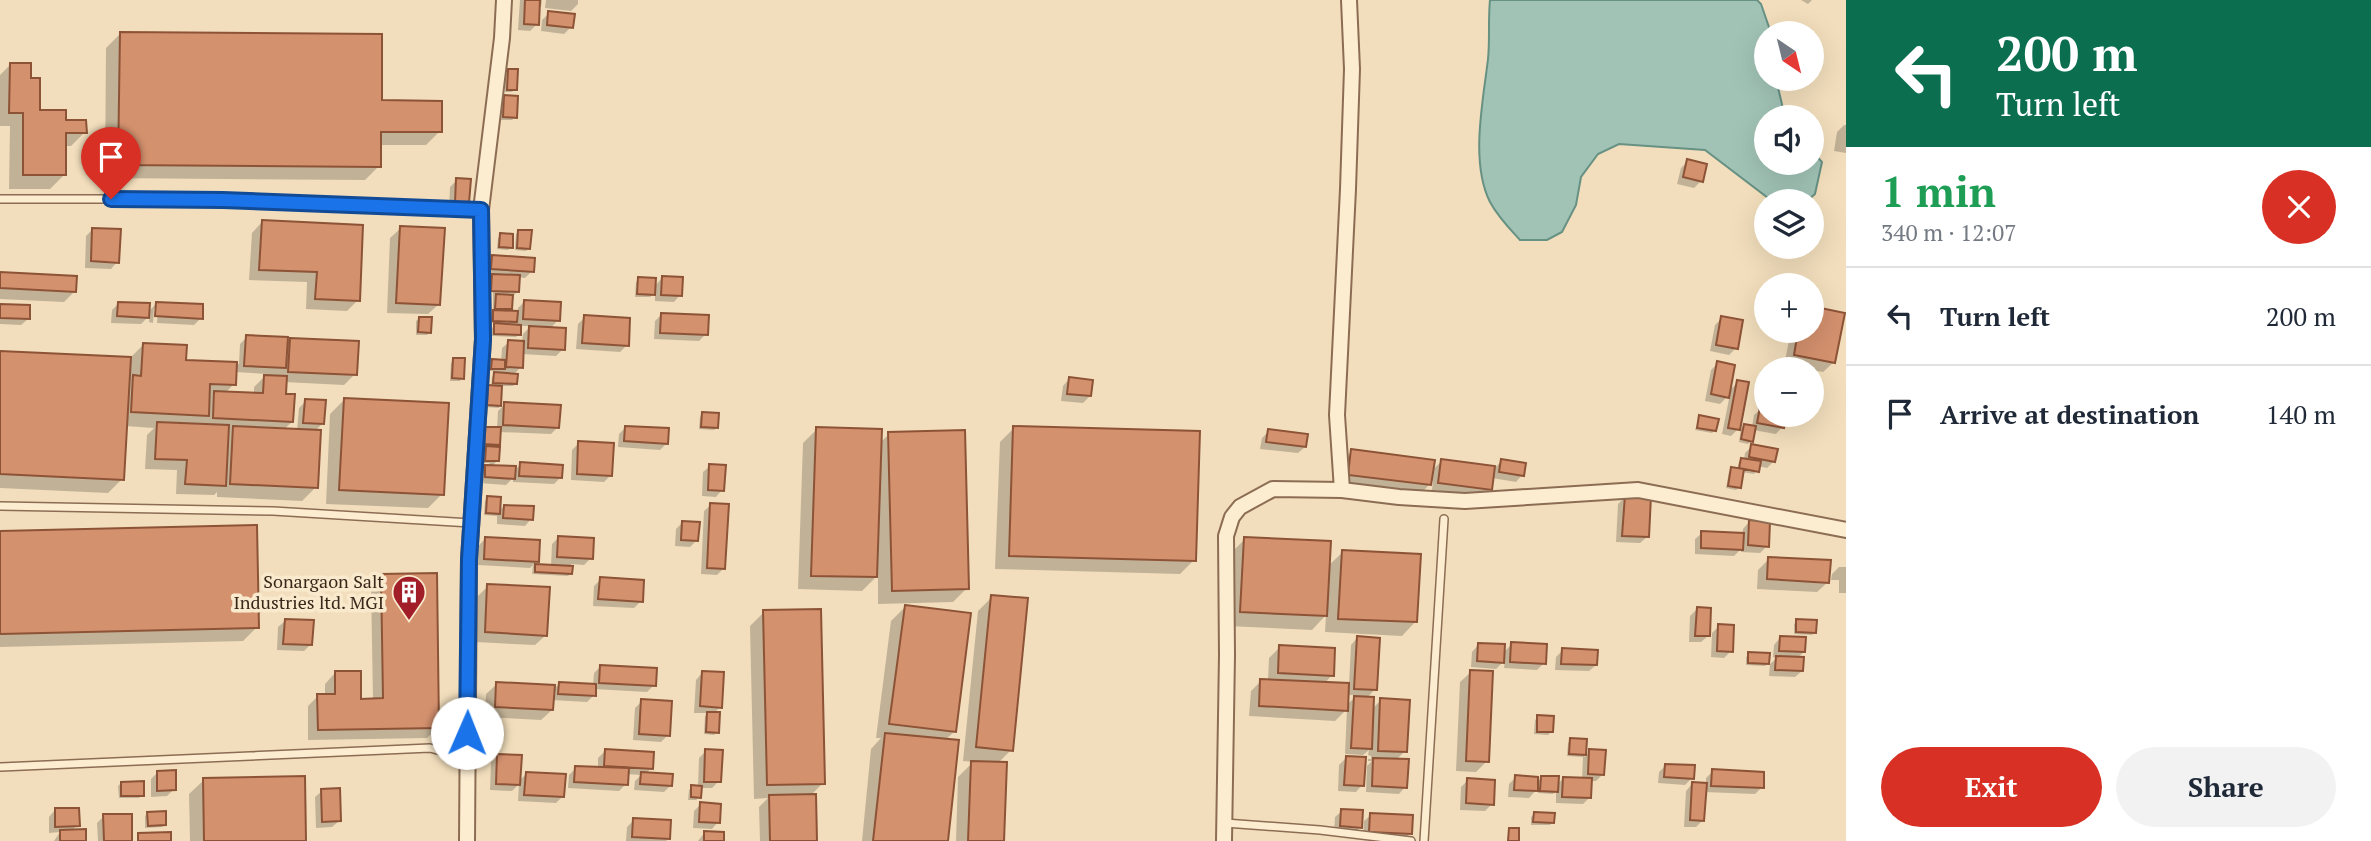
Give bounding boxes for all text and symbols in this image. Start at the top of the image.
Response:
text: 200 m [1996,20,2138,85]
north arrow [1754,21,1824,91]
map controls [1754,21,1824,427]
icon: left [1881,28,1972,119]
text: Turn left [1996,83,2120,125]
button: sound [1754,105,1824,175]
pin [81,127,141,199]
icon: arrive [92,138,130,176]
text: 1 min [1881,163,1996,219]
button: close [2262,170,2336,244]
button: layers [1754,189,1824,259]
text: 340 m · 12:07 [1881,217,2016,248]
button: + [1754,273,1824,343]
icon: left [1881,297,1919,335]
text: Turn left [1940,299,2050,333]
text: 200 m [2266,299,2336,333]
button: − [1754,357,1824,427]
icon: arrive [1881,395,1919,433]
text: Arrive at destination [1940,397,2199,431]
text: 140 m [2266,397,2336,431]
place label: Sonargaon Salt Industries ltd. MGI [234,569,384,614]
building icon: Sonargaon Salt Industries ltd. MGI [390,573,428,622]
position arrow [430,696,504,770]
button: Exit [1881,747,2102,827]
button: Share [2116,747,2336,827]

